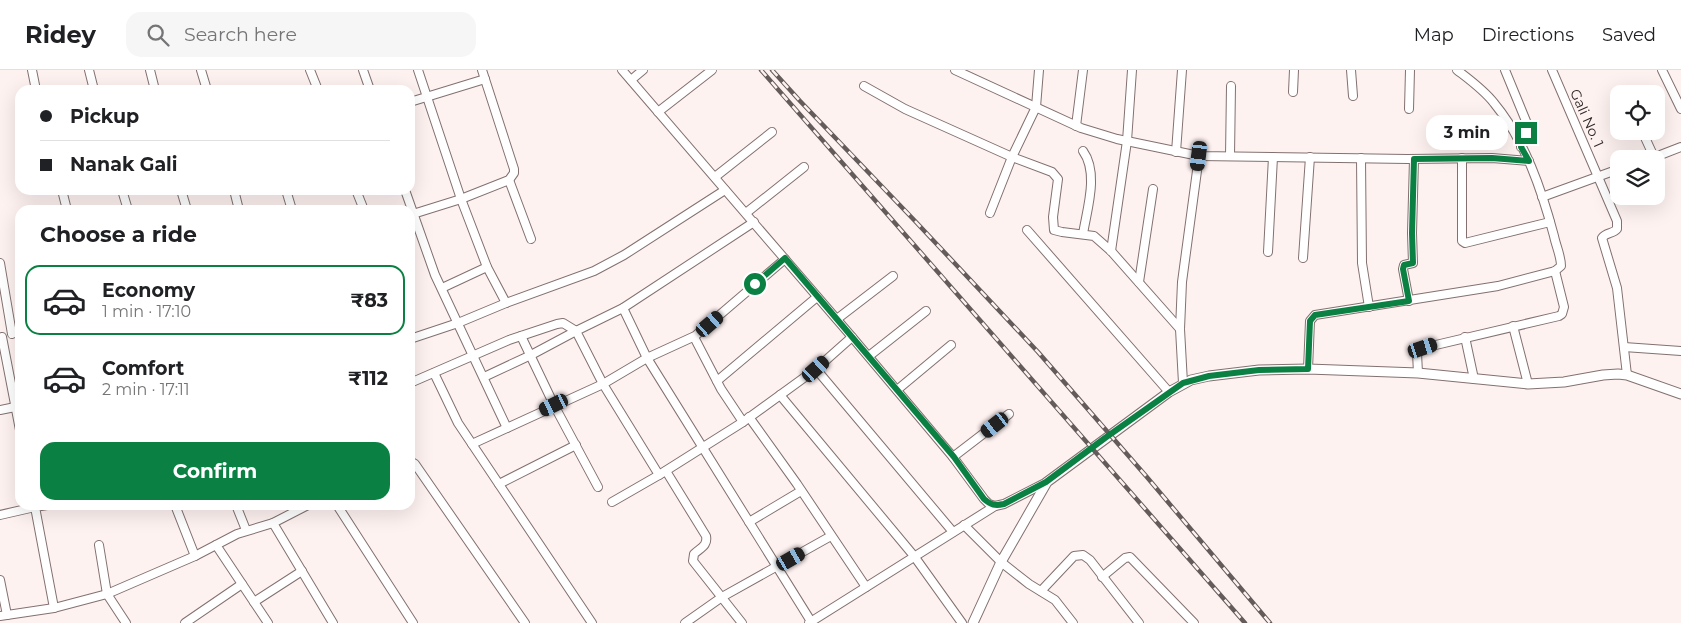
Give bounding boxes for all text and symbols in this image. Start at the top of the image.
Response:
search box [126,12,476,57]
text: Ridey [25,20,96,49]
icon: search [144,21,172,49]
text: Search here [184,23,297,46]
text: Map [1414,24,1454,46]
text: Directions [1482,24,1574,46]
text: Saved [1602,24,1656,46]
map controls [1610,85,1665,205]
button: locate [1610,85,1665,140]
street label: Gali No. 1 [1566,86,1608,150]
text: Pickup [70,105,139,128]
callout: 3 min [1426,116,1508,150]
route end [1515,122,1537,144]
text: 3 min [1444,123,1490,142]
car [1189,140,1208,172]
button: layers [1610,150,1665,205]
text: Nanak Gali [70,153,178,176]
text: Choose a ride [40,221,197,248]
route start [744,273,766,295]
icon: car [42,278,87,323]
text: Economy [102,279,195,302]
text: ₹83 [351,289,388,312]
text: 1 min · 17:10 [102,302,191,321]
car [693,308,726,340]
car [1406,336,1439,360]
car [799,353,832,385]
icon: car [42,356,87,401]
text: Comfort [102,357,184,380]
text: ₹112 [348,367,388,390]
text: 2 min · 17:11 [102,380,190,399]
car [537,392,570,418]
car [978,410,1011,440]
button: Confirm [40,442,390,500]
car [774,545,807,573]

